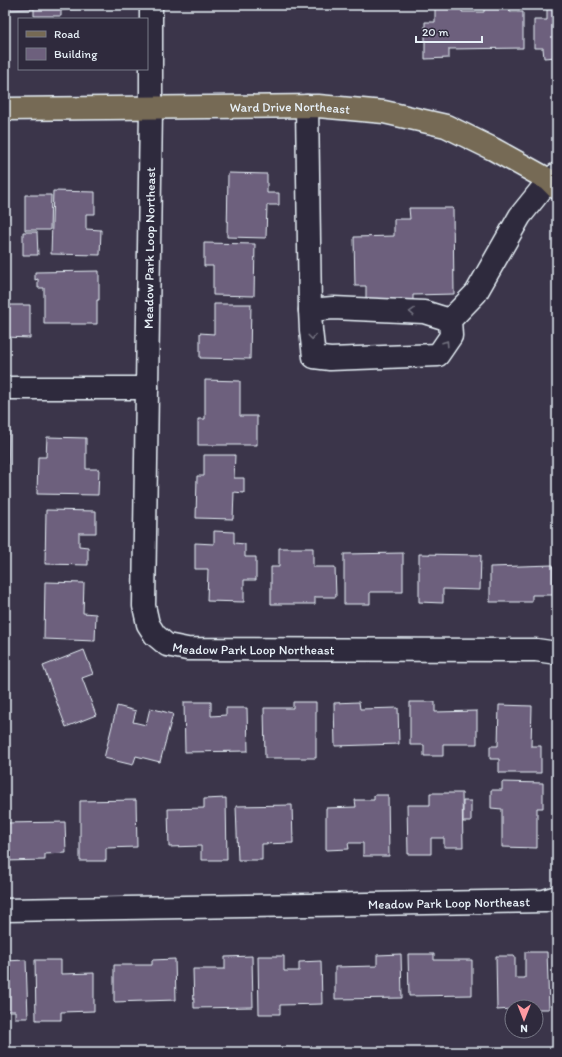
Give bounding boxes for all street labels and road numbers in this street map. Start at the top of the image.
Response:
street label: Ward Drive Northeast [230,98,351,116]
street label: Meadow Park Loop Northeast [140,167,158,329]
street label: Meadow Park Loop Northeast [171,639,335,657]
street label: Meadow Park Loop Northeast [368,894,530,911]

